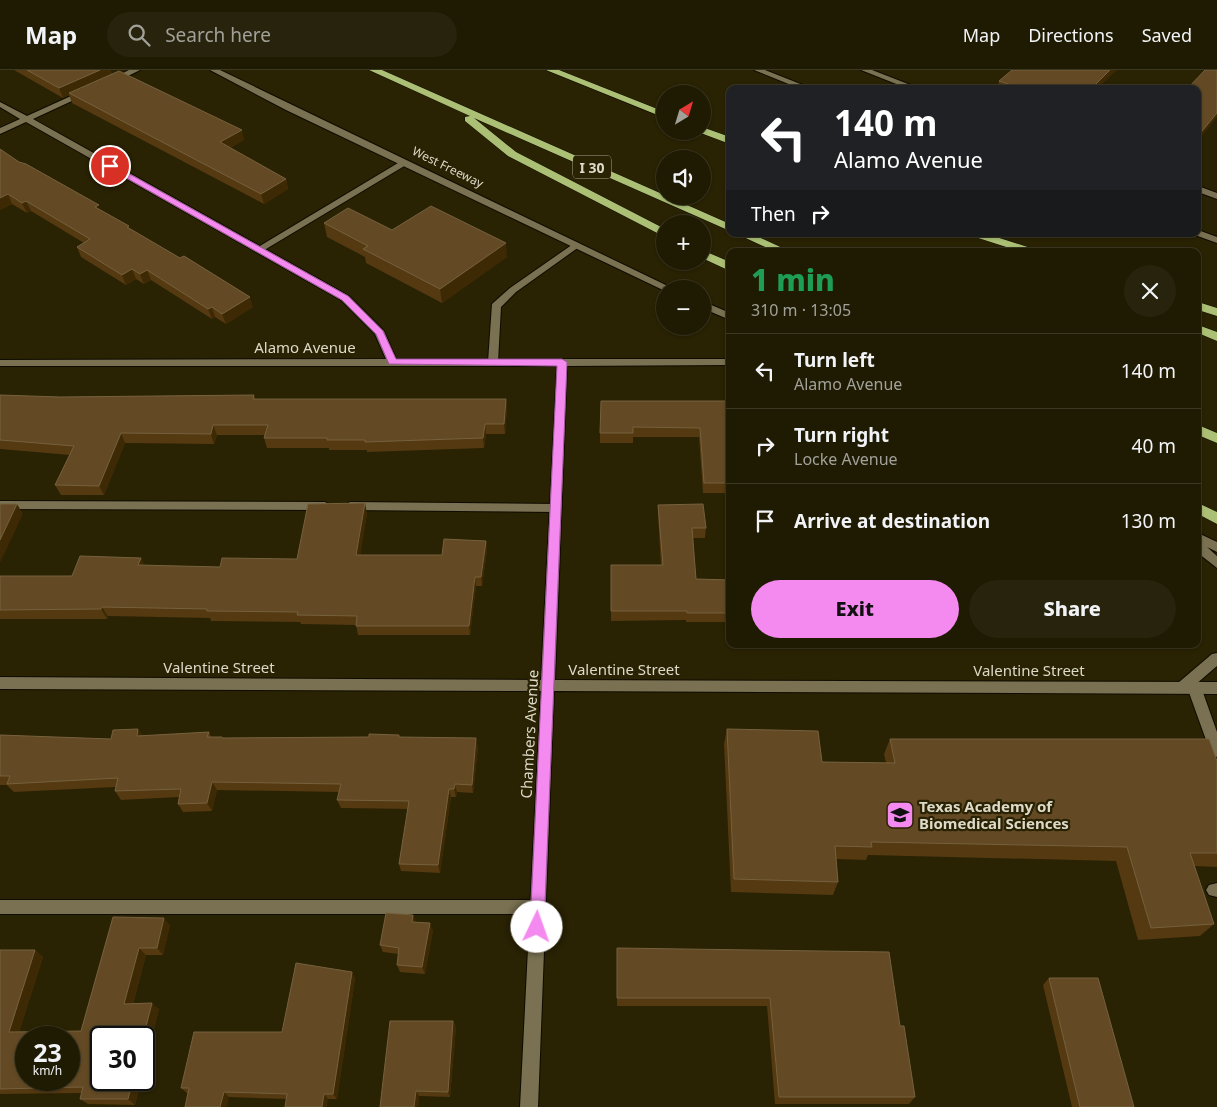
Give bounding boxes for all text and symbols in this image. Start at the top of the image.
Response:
search box [107,12,457,57]
text: Map [25,18,77,51]
icon: search [125,21,153,49]
text: Search here [165,22,271,48]
text: Map [963,23,1000,47]
text: Directions [1028,23,1114,47]
text: Saved [1142,23,1192,47]
north arrow [656,85,711,140]
map controls [656,85,711,335]
text: 140 m [834,99,937,146]
icon: left [751,105,816,170]
street label: West Freeway [409,142,487,192]
text: Alamo Avenue [834,144,983,174]
pin [89,145,131,187]
button: sound [656,150,711,205]
icon: arrive [96,152,124,180]
road number: I 30 [573,155,611,178]
icon: right [806,200,834,228]
text: Then [751,201,796,227]
button: + [656,215,711,270]
text: 1 min [751,259,835,300]
button: close [1124,265,1176,317]
button: − [656,280,711,335]
text: 310 m · 13:05 [751,299,851,321]
street label: Alamo Avenue [254,337,356,357]
text: Turn left [794,347,875,373]
icon: left [751,357,779,385]
text: 140 m [1121,358,1176,384]
text: Alamo Avenue [794,373,902,395]
text: Turn right [794,422,889,448]
icon: right [751,432,779,460]
text: 40 m [1132,433,1176,459]
text: Locke Avenue [794,448,898,470]
icon: arrive [751,507,779,535]
text: Arrive at destination [794,508,990,534]
text: 130 m [1121,508,1176,534]
button: Exit [751,580,959,638]
button: Share [969,580,1176,638]
street label: Valentine Street [163,657,275,677]
street label: Valentine Street [568,659,680,679]
street label: Valentine Street [973,660,1085,680]
street label: Chambers Avenue [516,669,542,799]
place label: Texas Academy of Biomedical Sciences [919,796,1069,833]
school or university icon: Texas Academy of Biomedical Sciences [885,800,915,830]
position arrow [510,900,562,952]
speed limit sign: 30 [90,1026,155,1091]
text: 23 [33,1035,62,1069]
text: km/h [33,1062,62,1079]

